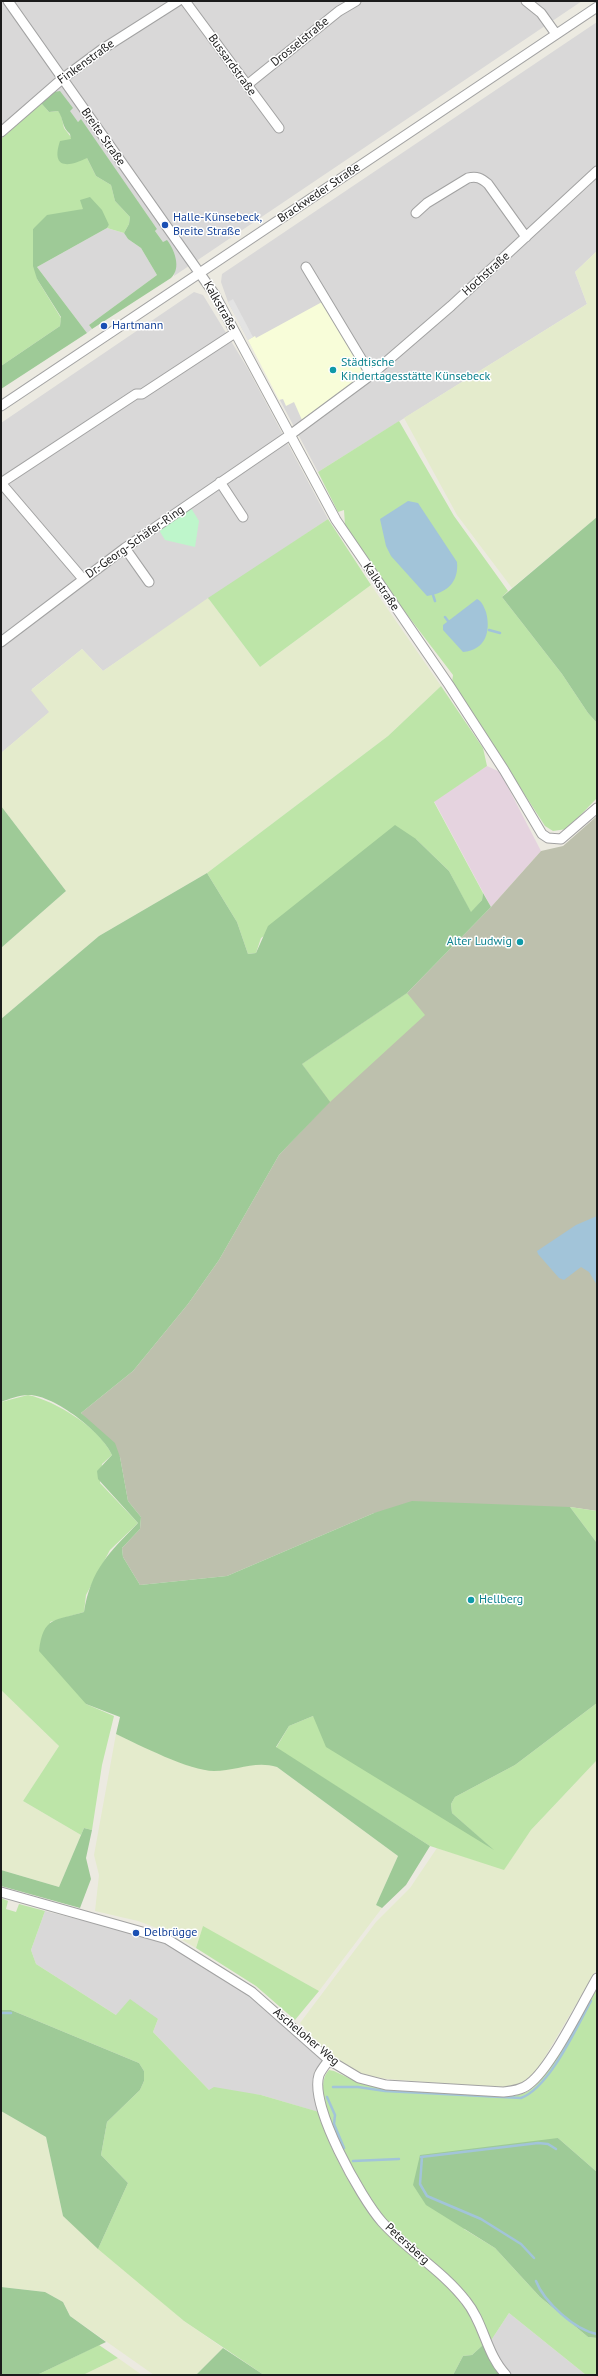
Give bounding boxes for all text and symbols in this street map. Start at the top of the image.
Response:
street label: Drosselstraße [268,14,332,70]
street label: Bussardstraße [205,31,259,99]
street label: Finkenstraße [55,37,117,87]
street label: Breite Straße [78,105,128,169]
street label: Brackweder Straße [275,160,363,226]
place label: Halle-Künsebeck, Breite Straße [173,211,262,239]
marker: Halle-Künsebeck, Breite Straße [160,220,170,230]
street label: Hochstraße [459,249,513,299]
street label: Kalkstraße [200,279,240,333]
place label: Hartmann [112,319,163,333]
marker: Hartmann [99,321,109,331]
place label: Städtische Kindertagesstätte Künsebeck [341,356,490,384]
marker: Städtische Kindertagesstätte Künsebeck [328,365,338,375]
street label: Dr.-Georg-Schäfer-Ring [83,503,187,581]
street label: Kalkstraße [360,560,402,614]
place label: Alter Ludwig [447,935,512,949]
marker: Alter Ludwig [515,937,525,947]
place label: Hellberg [479,1593,523,1607]
marker: Hellberg [466,1595,476,1605]
place label: Delbrügge [144,1926,197,1940]
marker: Delbrügge [131,1928,141,1938]
street label: Ascheloher Weg [270,2005,342,2069]
street label: Petersberg [382,2220,432,2268]

